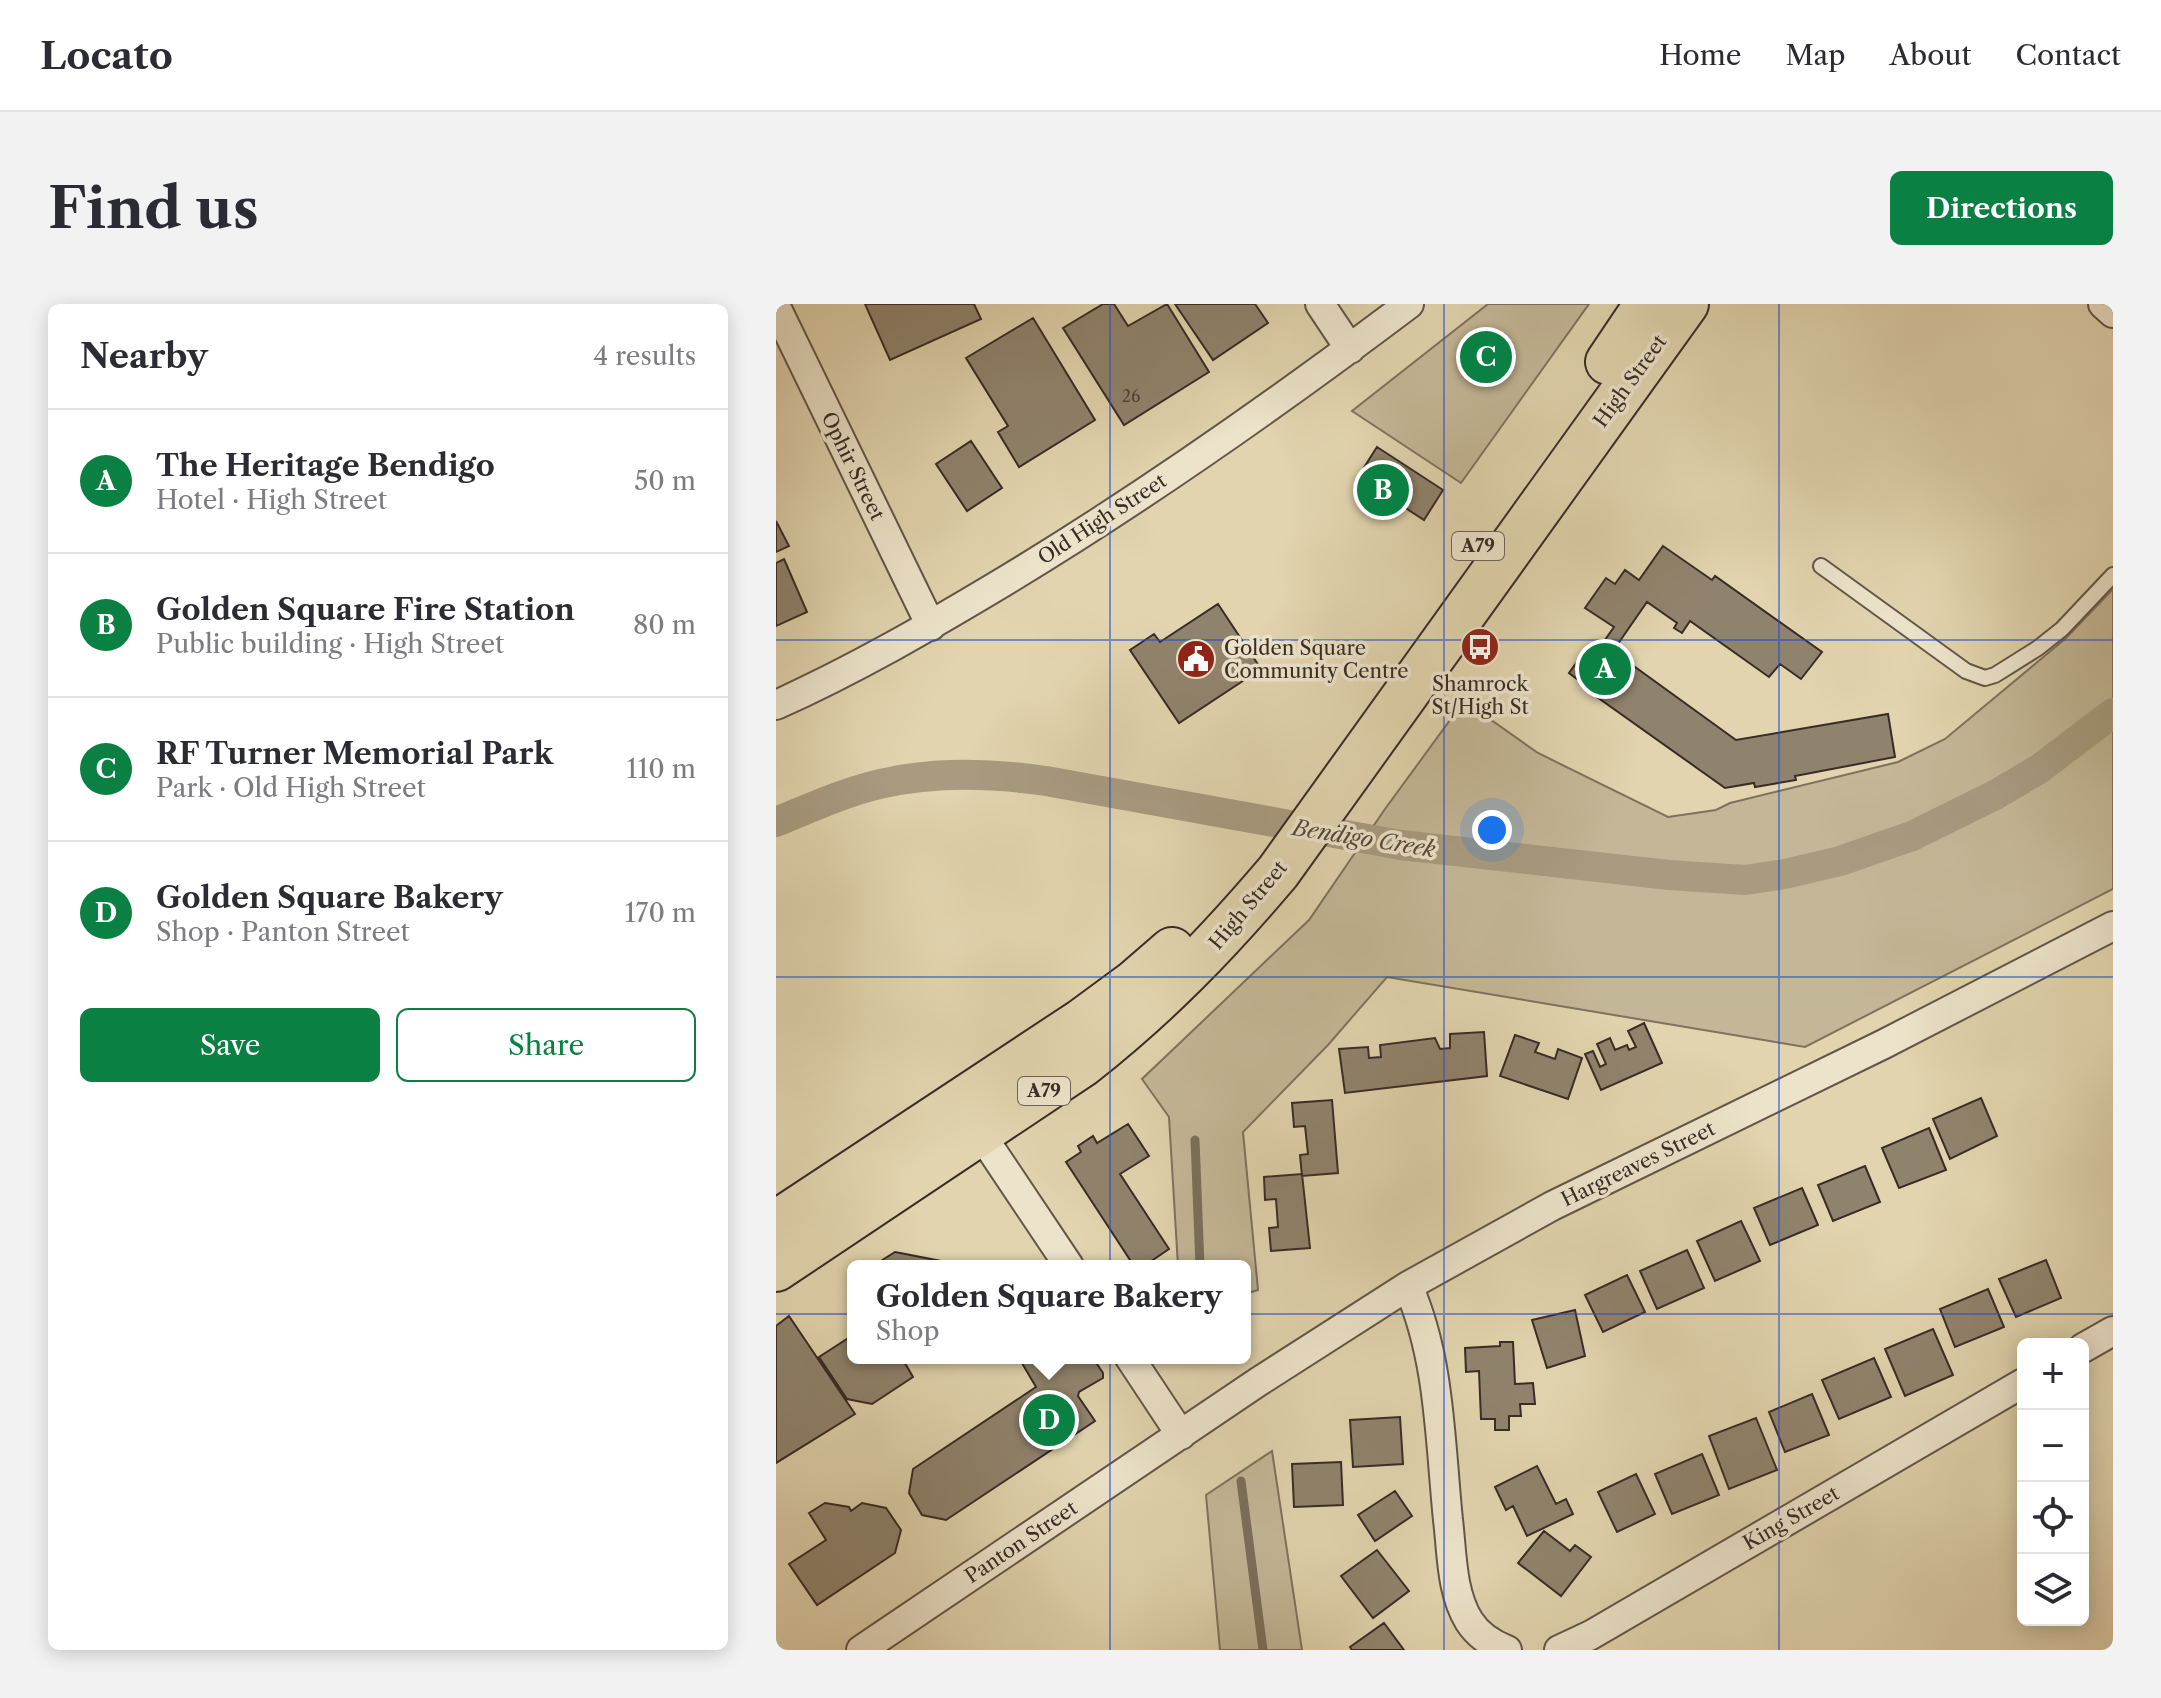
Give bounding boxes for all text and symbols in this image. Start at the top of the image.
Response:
text: Locato [40,32,173,79]
text: Home [1659,38,1741,72]
text: Map [1785,38,1845,72]
text: About [1889,38,1971,72]
text: Contact [2015,38,2121,72]
button: Directions [1890,171,2113,245]
text: Find us [48,174,259,243]
pin: C [1460,327,1512,387]
street label: High Street [1588,330,1672,432]
text: Nearby [80,335,208,377]
text: 4 results [593,340,696,372]
house number: 26 [1122,386,1140,406]
street label: Ophir Street [816,408,890,524]
text: The Heritage Bendigo [156,447,495,484]
pin: B [1357,460,1409,520]
text: A [96,465,116,497]
text: 50 m [634,465,696,497]
street label: Old High Street [1033,469,1171,569]
text: Hotel · High Street [156,484,387,516]
road number: A79 [1452,532,1504,560]
text: Golden Square Fire Station [156,591,575,628]
text: B [96,609,116,641]
text: 80 m [633,609,696,641]
bus stop icon: Shamrock St/High St [1459,626,1501,668]
text: Public building · High Street [156,628,504,660]
place label: Golden Square Community Centre [1224,636,1408,683]
public building icon: Golden Square Community Centre [1175,638,1217,680]
pin: A [1579,639,1631,699]
place label: Shamrock St/High St [1432,672,1530,719]
text: RF Turner Memorial Park [156,735,553,772]
text: C [96,753,116,785]
text: 110 m [627,753,696,785]
text: Park · Old High Street [156,772,426,804]
your location [1472,810,1512,850]
water label: Bendigo Creek [1289,814,1438,863]
street label: High Street [1204,856,1292,954]
text: Golden Square Bakery [156,879,503,916]
text: D [95,897,117,929]
text: 170 m [625,897,696,929]
text: Shop · Panton Street [156,916,410,948]
button: Save [80,1008,380,1082]
button: Share [396,1008,696,1082]
road number: A79 [1018,1077,1070,1105]
street label: Hargreaves Street [1557,1116,1719,1212]
popup [847,1260,1251,1364]
text: Golden Square Bakery [876,1278,1222,1315]
text: Shop [876,1315,940,1347]
map controls [2017,1338,2089,1626]
button: + [2017,1338,2089,1410]
pin: D [1023,1390,1075,1450]
button: − [2017,1410,2089,1482]
street label: King Street [1739,1481,1843,1555]
button: locate [2017,1482,2089,1554]
street label: Panton Street [960,1496,1082,1588]
button: layers [2017,1554,2089,1626]

